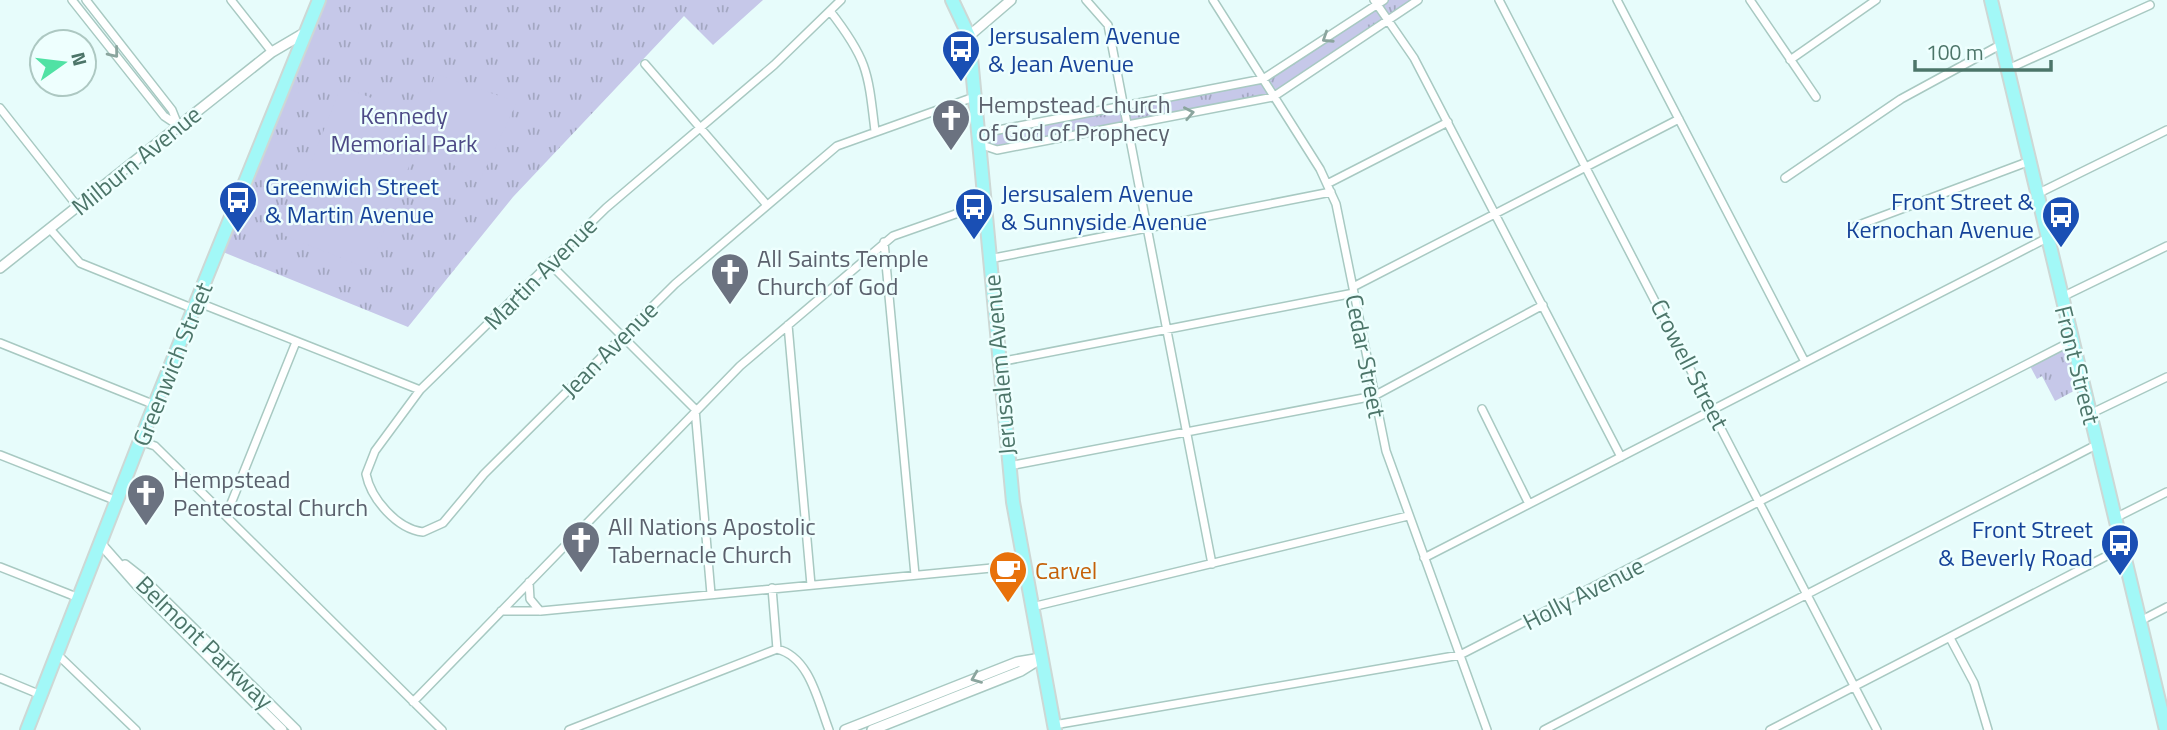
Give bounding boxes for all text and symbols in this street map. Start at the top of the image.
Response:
place label: Jersusalem Avenue & Jean Avenue [988,17,1180,81]
north arrow [28,28,98,98]
bus stop icon: Jersusalem Avenue & Jean Avenue [940,28,982,83]
scale bar [1915,28,2052,72]
one-way arrow [1321,29,1334,42]
text: 100 m [1926,36,1983,68]
one-way arrow [106,46,119,58]
text: N [64,49,96,69]
place label: Hempstead Church of God of Prophecy [978,86,1171,150]
street label: Milburn Avenue [63,96,209,224]
park label: Kennedy Memorial Park [330,97,478,161]
church icon: Hempstead Church of God of Prophecy [930,97,972,152]
one-way arrow [1183,106,1195,121]
place label: Greenwich Street & Martin Avenue [265,168,439,232]
place label: Jersusalem Avenue & Sunnyside Avenue [1001,175,1207,239]
bus stop icon: Greenwich Street & Martin Avenue [217,179,259,234]
place label: Front Street & Kernochan Avenue [1846,183,2034,247]
bus stop icon: Jersusalem Avenue & Sunnyside Avenue [953,186,995,241]
bus stop icon: Front Street & Kernochan Avenue [2040,194,2082,249]
street label: Martin Avenue [475,208,605,338]
place label: All Saints Temple Church of God [757,240,929,304]
church icon: All Saints Temple Church of God [709,251,751,306]
street label: Jerusalem Avenue [973,273,1025,457]
street label: Greenwich Street [123,276,221,451]
street label: Cedar Street [1336,291,1396,421]
street label: Jean Avenue [552,292,666,406]
street label: Crowell Street [1642,293,1739,436]
street label: Front Street [2046,302,2110,429]
place label: Hempstead Pentecostal Church [173,461,368,525]
church icon: Hempstead Pentecostal Church [125,472,167,527]
place label: All Nations Apostolic Tabernacle Church [608,508,816,572]
place label: Front Street & Beverly Road [1938,511,2094,575]
church icon: All Nations Apostolic Tabernacle Church [560,519,602,574]
bus stop icon: Front Street & Beverly Road [2099,522,2141,577]
street label: Holly Avenue [1516,547,1650,639]
cafe icon: Carvel [987,549,1029,604]
place label: Carvel [1035,552,1097,588]
street label: Belmont Parkway [128,567,282,718]
one-way arrow [971,670,984,684]

